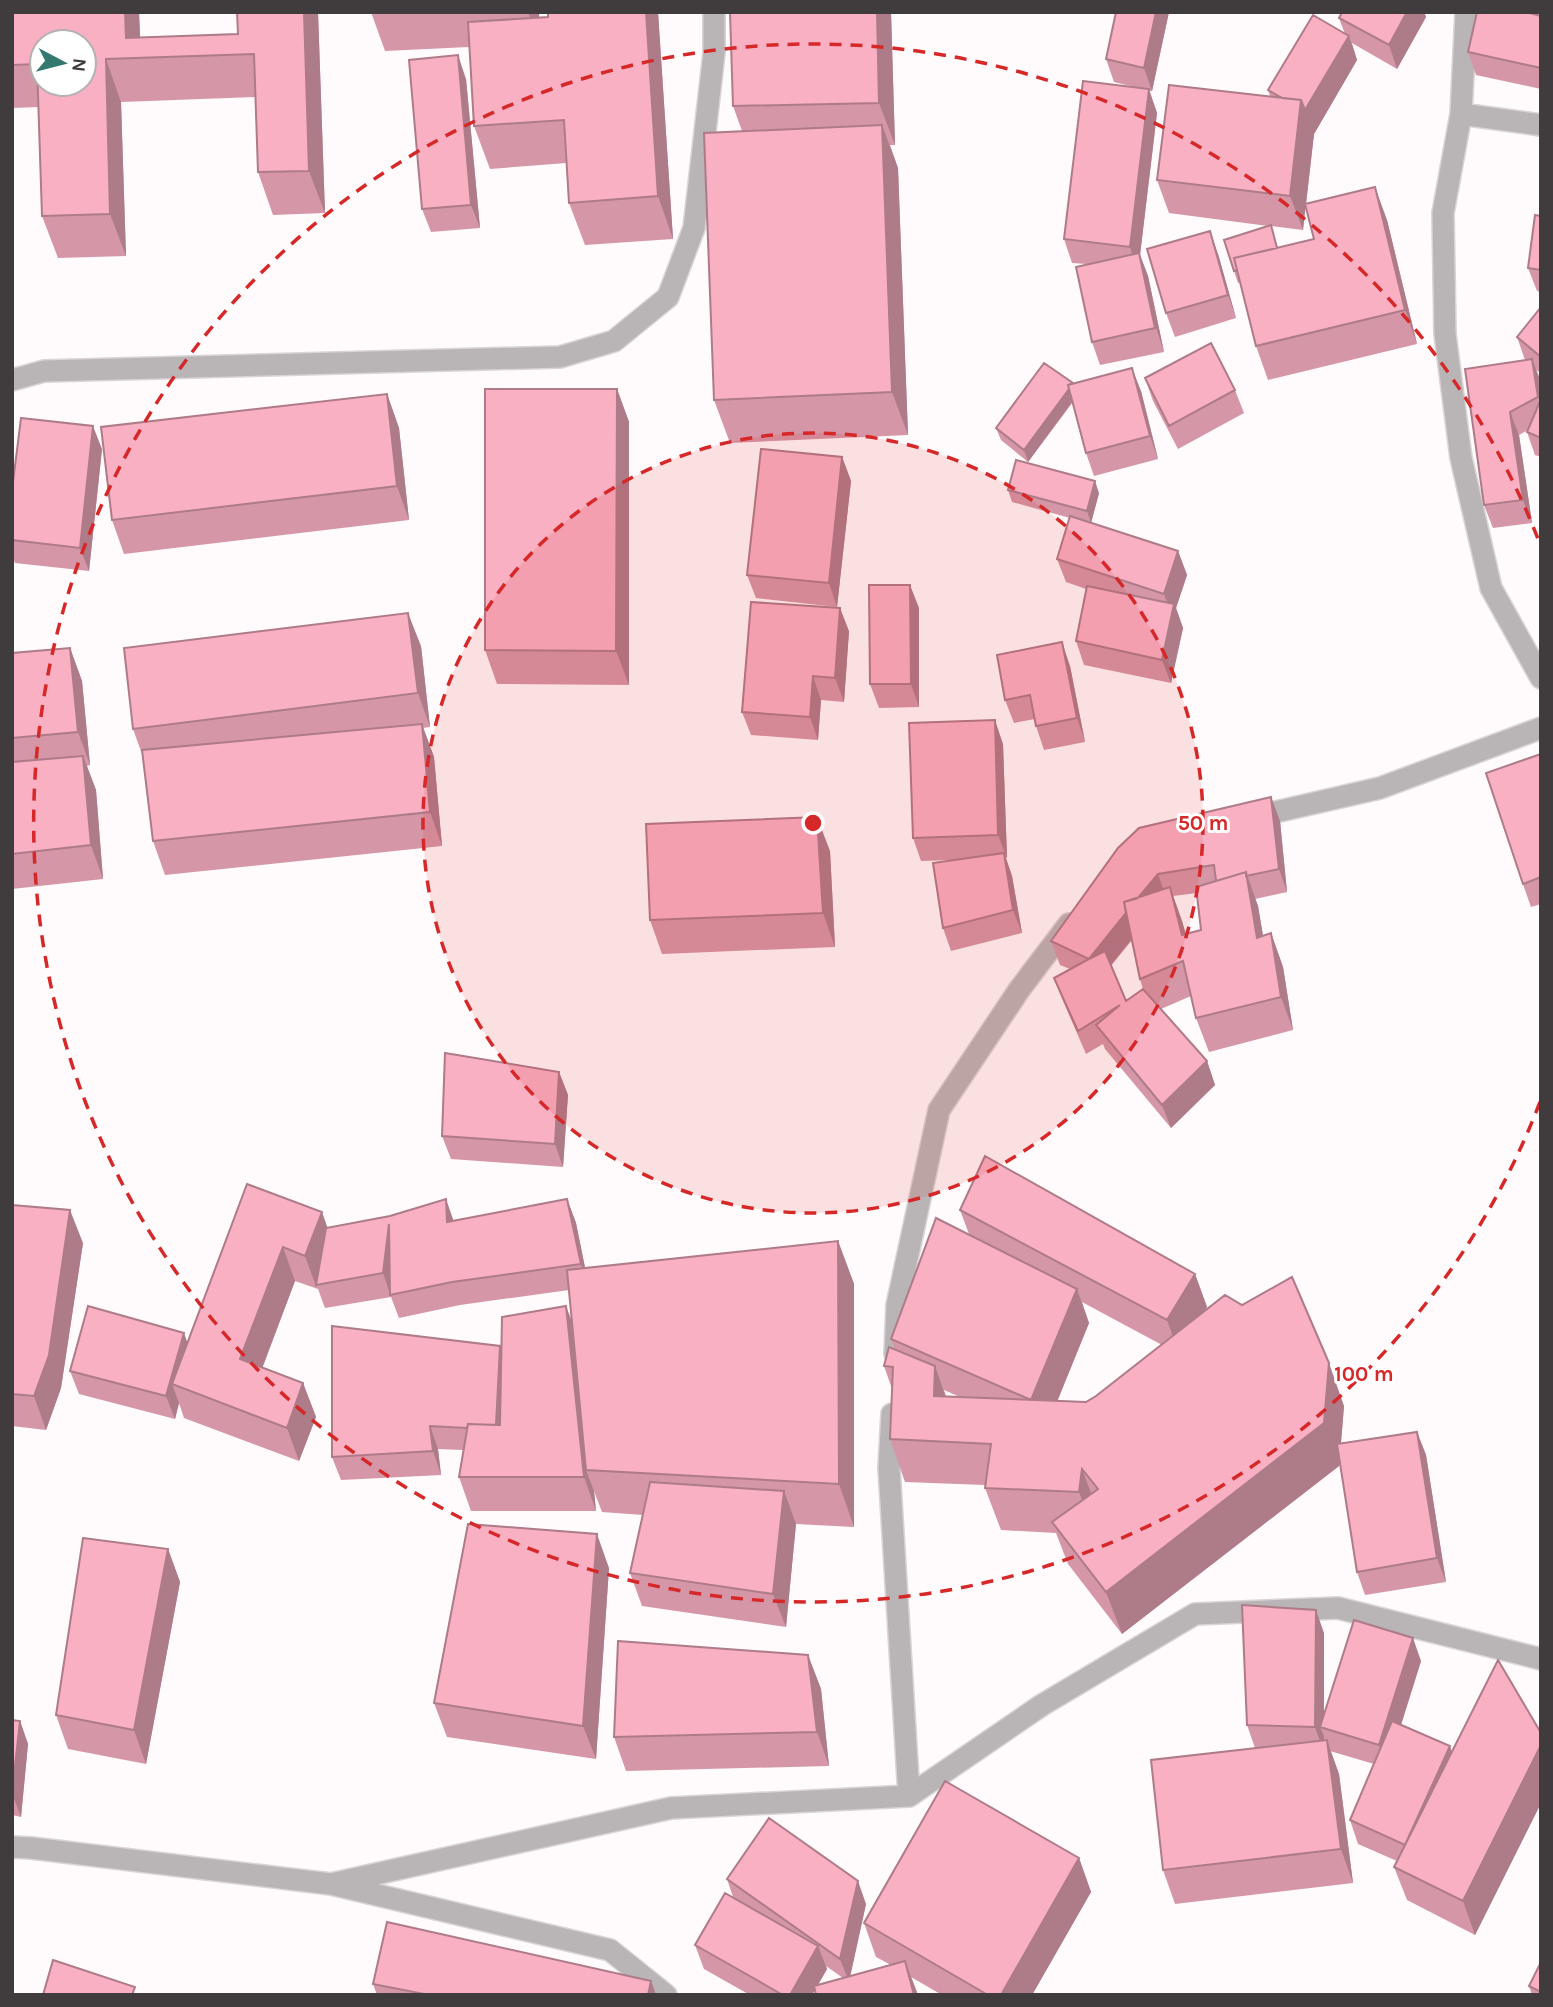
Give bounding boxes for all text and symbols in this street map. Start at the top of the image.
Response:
north arrow [28,28,98,98]
text: N [67,57,91,73]
centre of rings [801,811,825,835]
text: 50 m [1178,811,1228,835]
text: 100 m [1334,1362,1394,1386]

